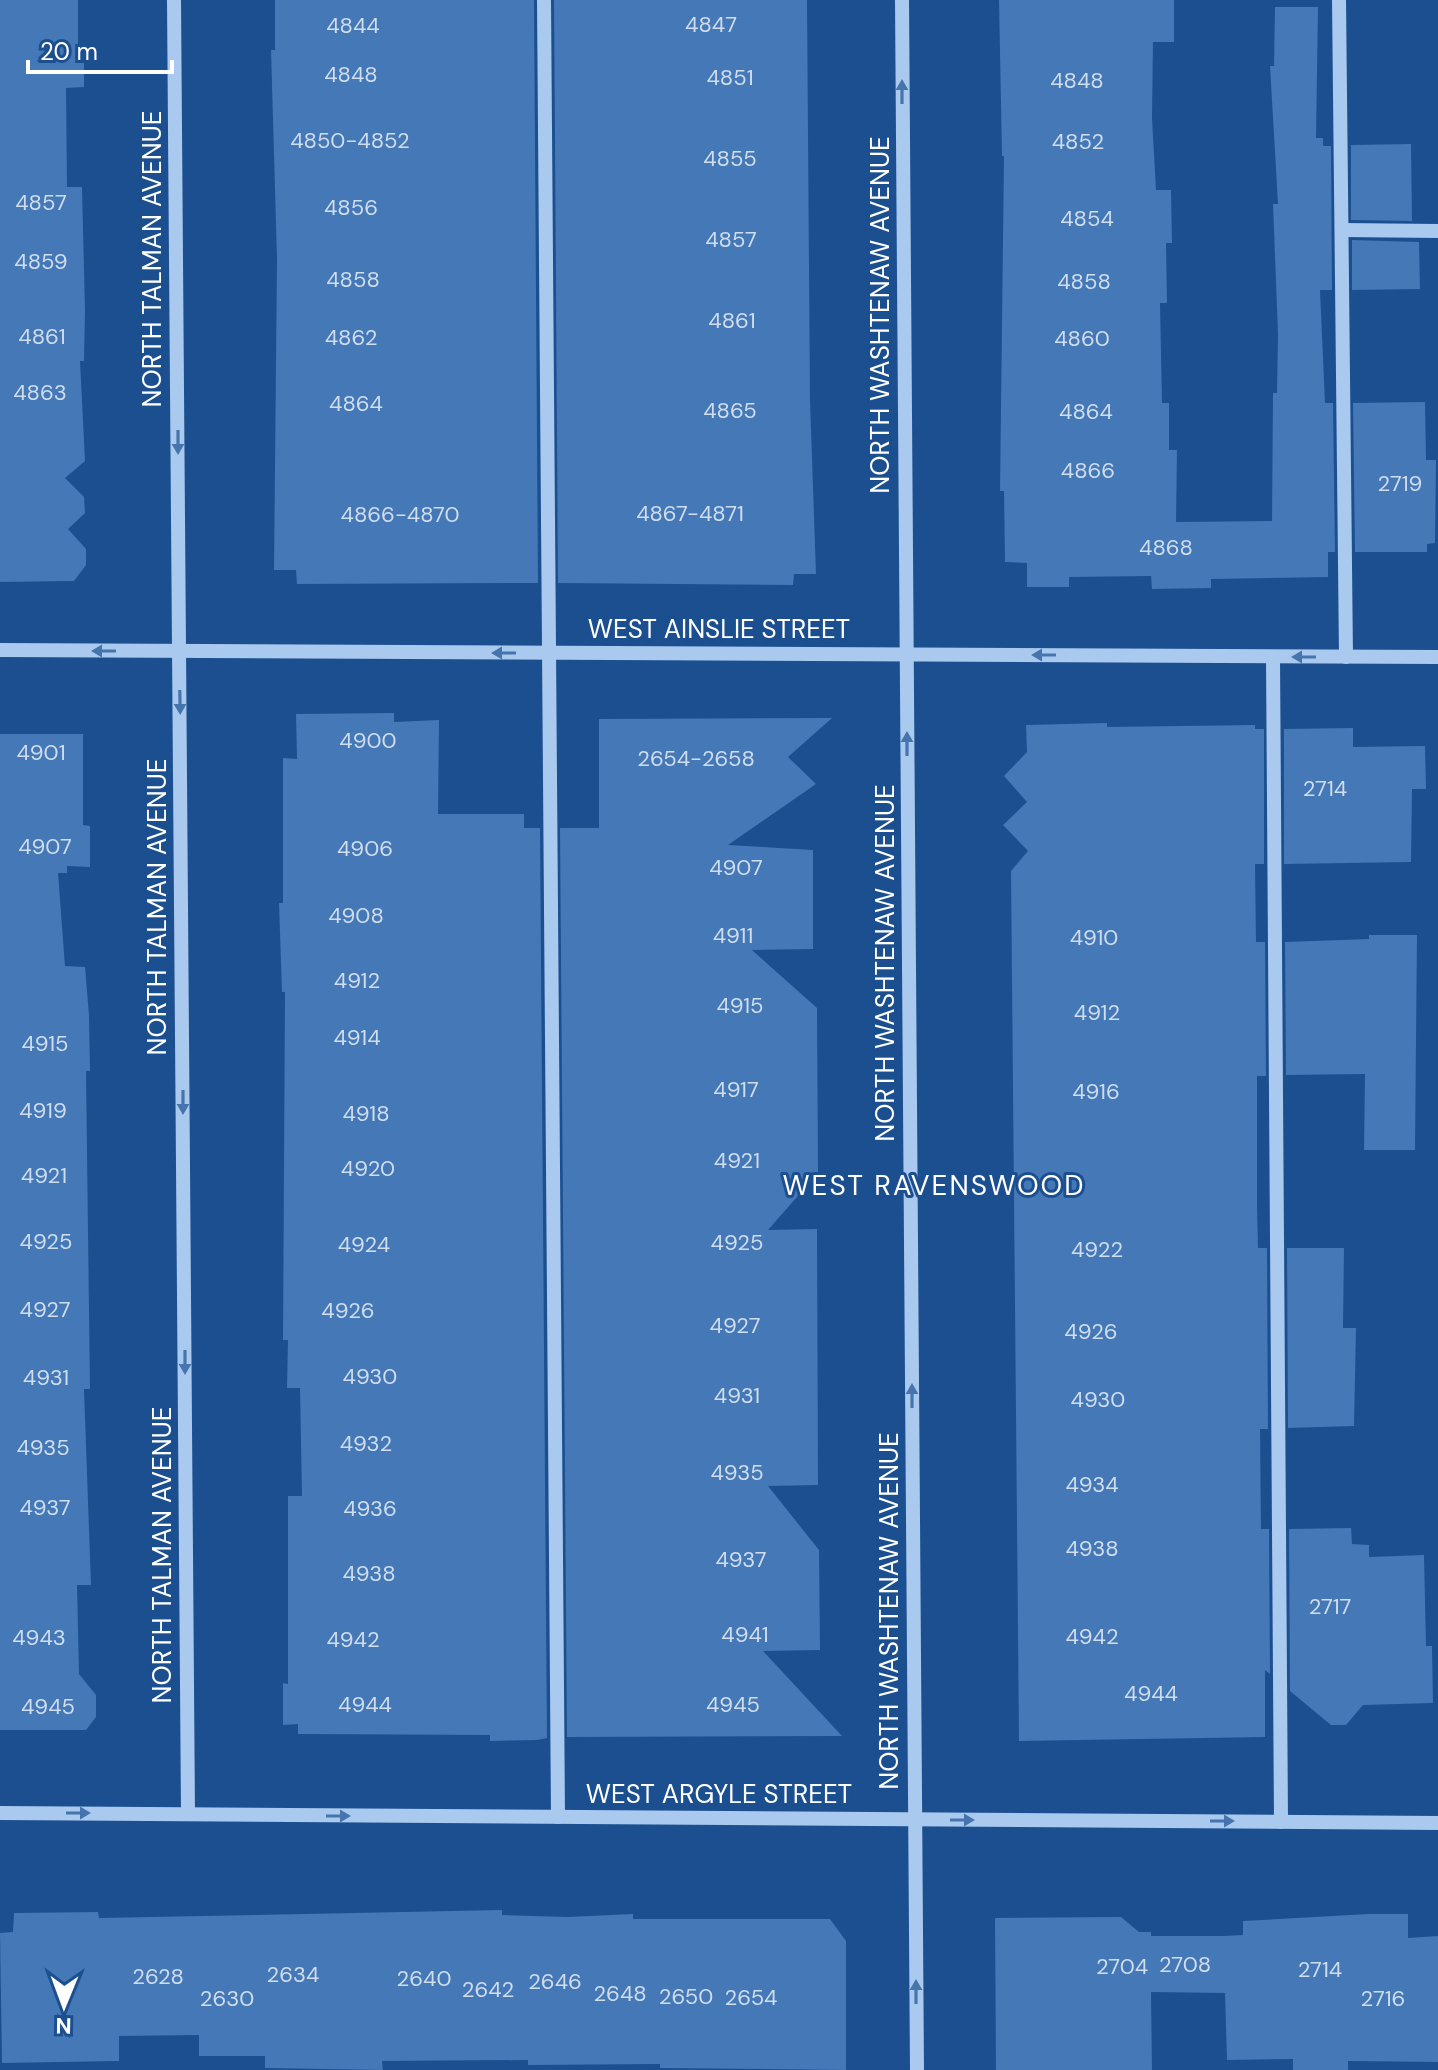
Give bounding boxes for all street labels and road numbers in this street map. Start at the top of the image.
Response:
street label: NORTH TALMAN AVENUE [135,111,169,407]
street label: NORTH WASHTENAW AVENUE [863,136,897,494]
street label: WEST AINSLIE STREET [588,612,850,646]
street label: NORTH TALMAN AVENUE [140,759,174,1055]
street label: NORTH WASHTENAW AVENUE [868,784,902,1142]
street label: NORTH TALMAN AVENUE [145,1407,179,1703]
street label: NORTH WASHTENAW AVENUE [872,1432,906,1790]
street label: WEST ARGYLE STREET [586,1777,852,1811]

